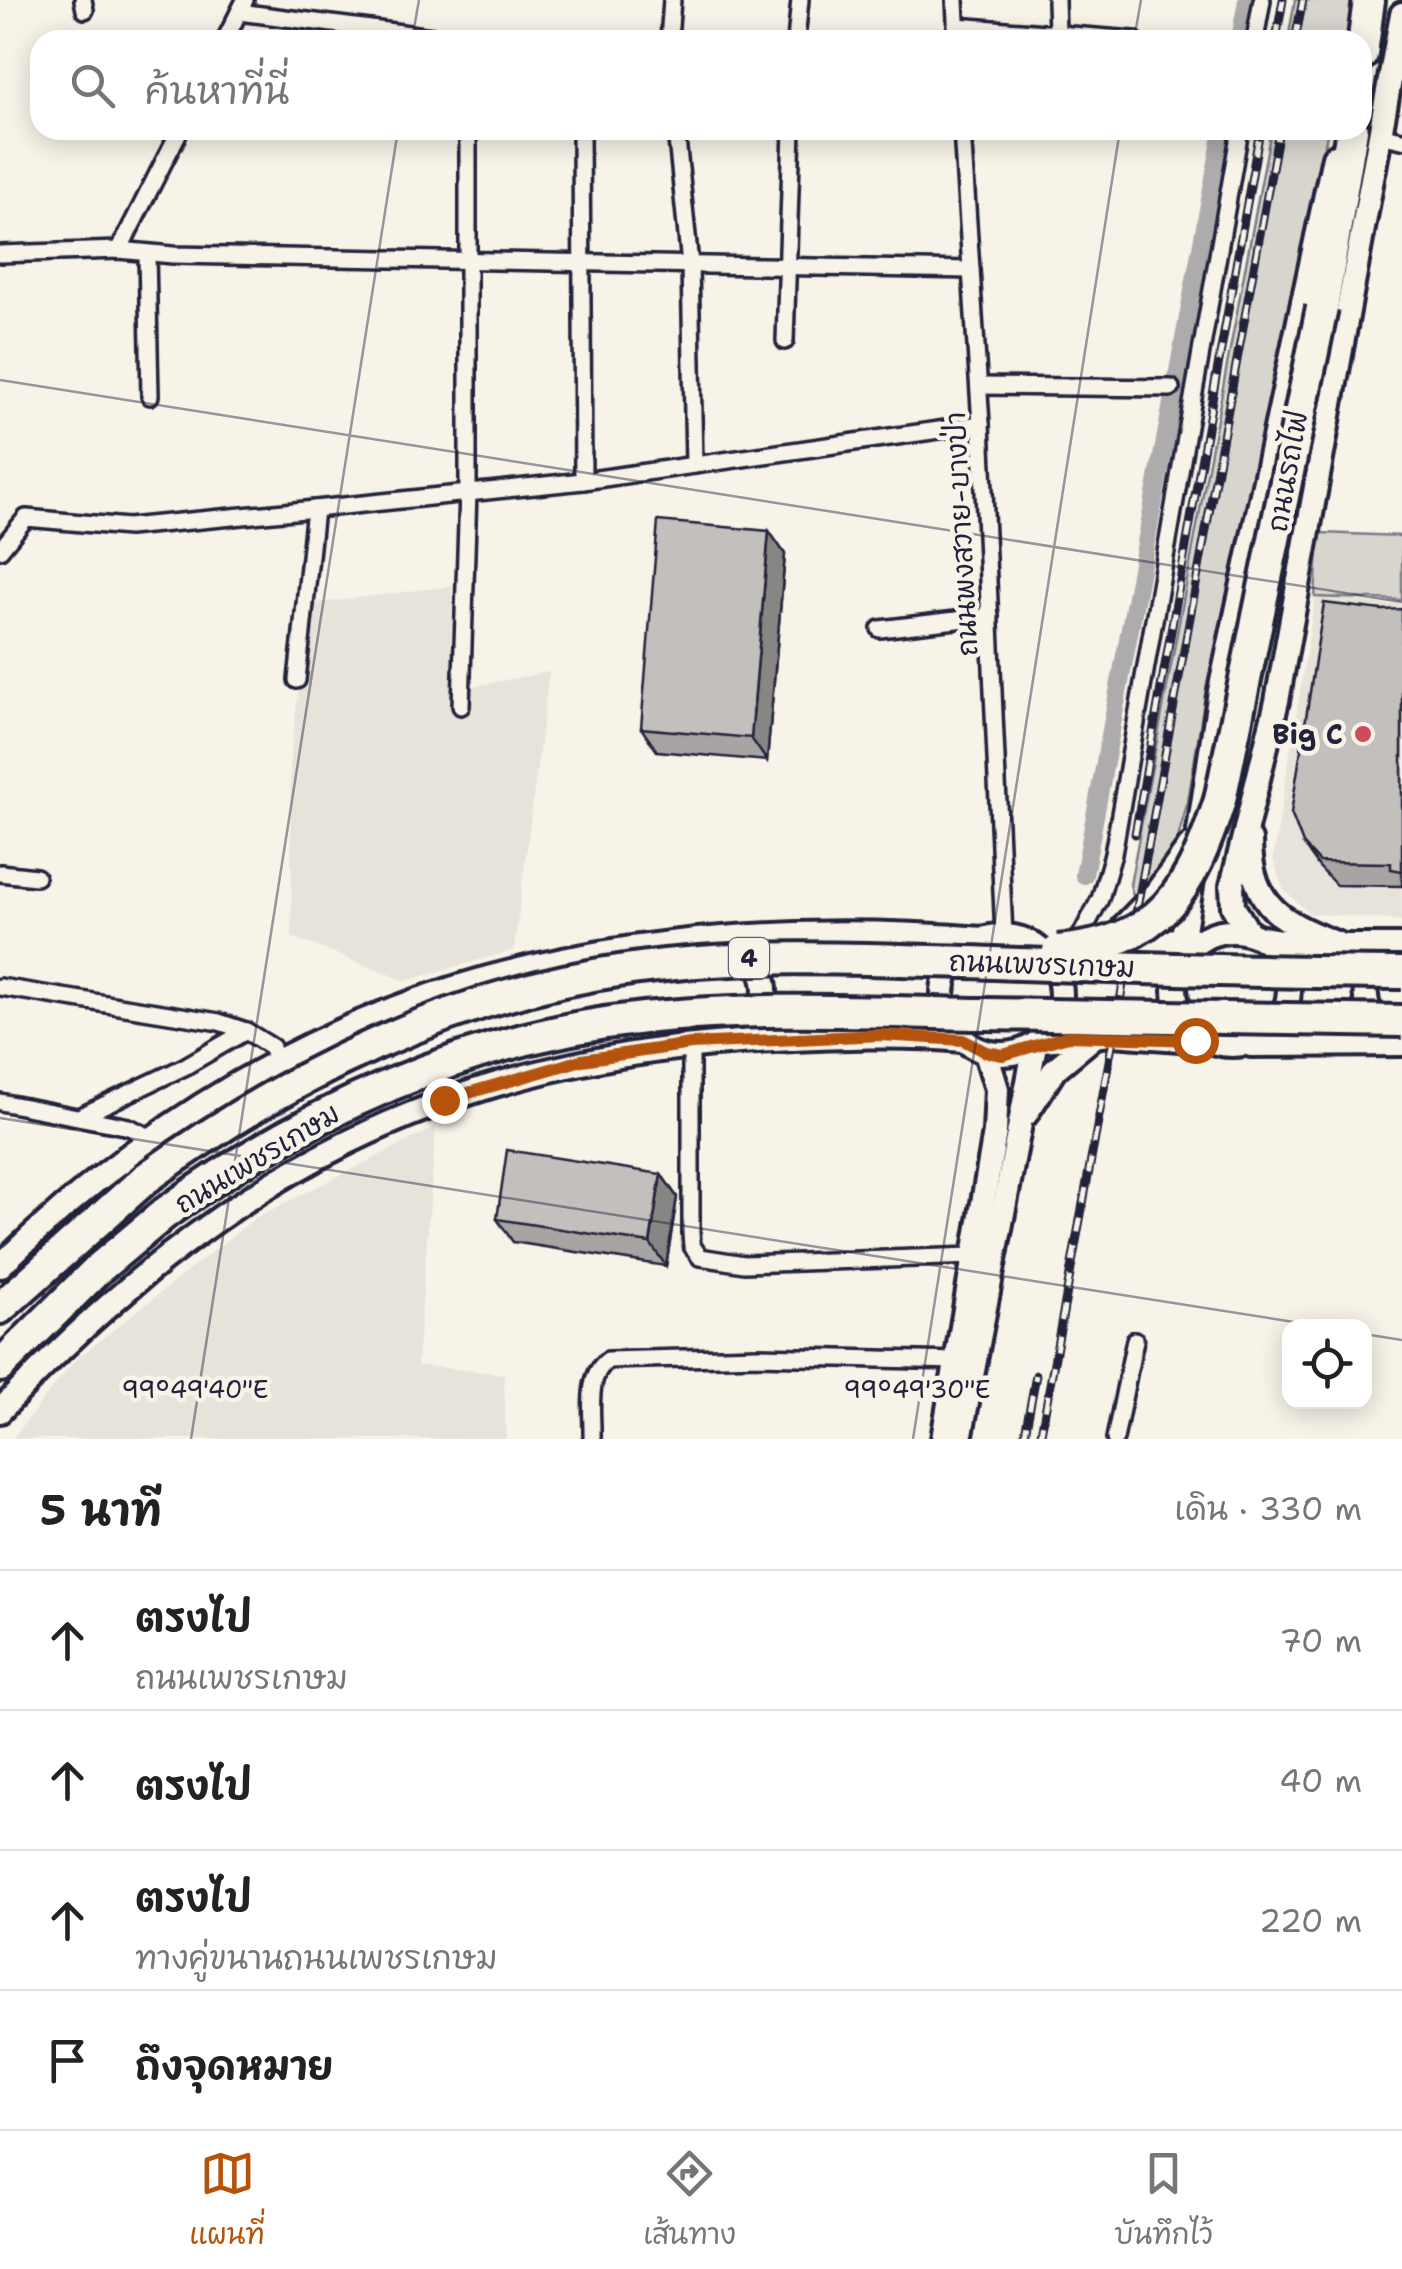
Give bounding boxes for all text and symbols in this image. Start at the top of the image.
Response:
search box [30,30,1372,140]
icon: search [65,58,120,113]
text: ค้นหาที่นี่ [145,65,289,116]
street label: ถนนรถไฟ [1258,407,1316,535]
street label: ถนนพงสวาย-บางป่า [936,411,986,657]
place label: Big C [1272,715,1343,753]
marker: Big C [1352,723,1374,745]
road number: 4 [729,938,769,978]
street label: ถนนเพชรเกษม [948,942,1136,986]
route start [1173,1018,1219,1064]
route end [422,1078,468,1124]
street label: ถนนเพชรเกษม [167,1094,347,1222]
map controls [1282,1319,1372,1409]
button: locate [1282,1319,1372,1409]
text: 99°49'40"E [122,1372,268,1406]
text: 99°49'30"E [844,1372,990,1406]
text: 5 นาที [40,1482,162,1538]
text: เดิน · 330 m [1174,1487,1362,1530]
text: ตรงไป [135,1592,252,1643]
icon: ahead [40,1613,95,1668]
text: 70 m [1279,1619,1362,1662]
text: ถนนเพชรเกษม [135,1656,348,1699]
icon: ahead [40,1753,95,1808]
text: 40 m [1279,1759,1362,1802]
text: ตรงไป [135,1760,252,1811]
text: ตรงไป [135,1872,252,1923]
icon: ahead [40,1893,95,1948]
text: 220 m [1259,1899,1362,1942]
text: ทางคู่ขนานถนนเพชรเกษม [135,1936,497,1979]
icon: arrive [40,2033,95,2088]
text: ถึงจุดหมาย [135,2040,333,2091]
tab: แผนที่ [189,2146,265,2255]
tab: เส้นทาง [643,2146,736,2255]
tab: บันทึกไว้ [1114,2146,1213,2255]

